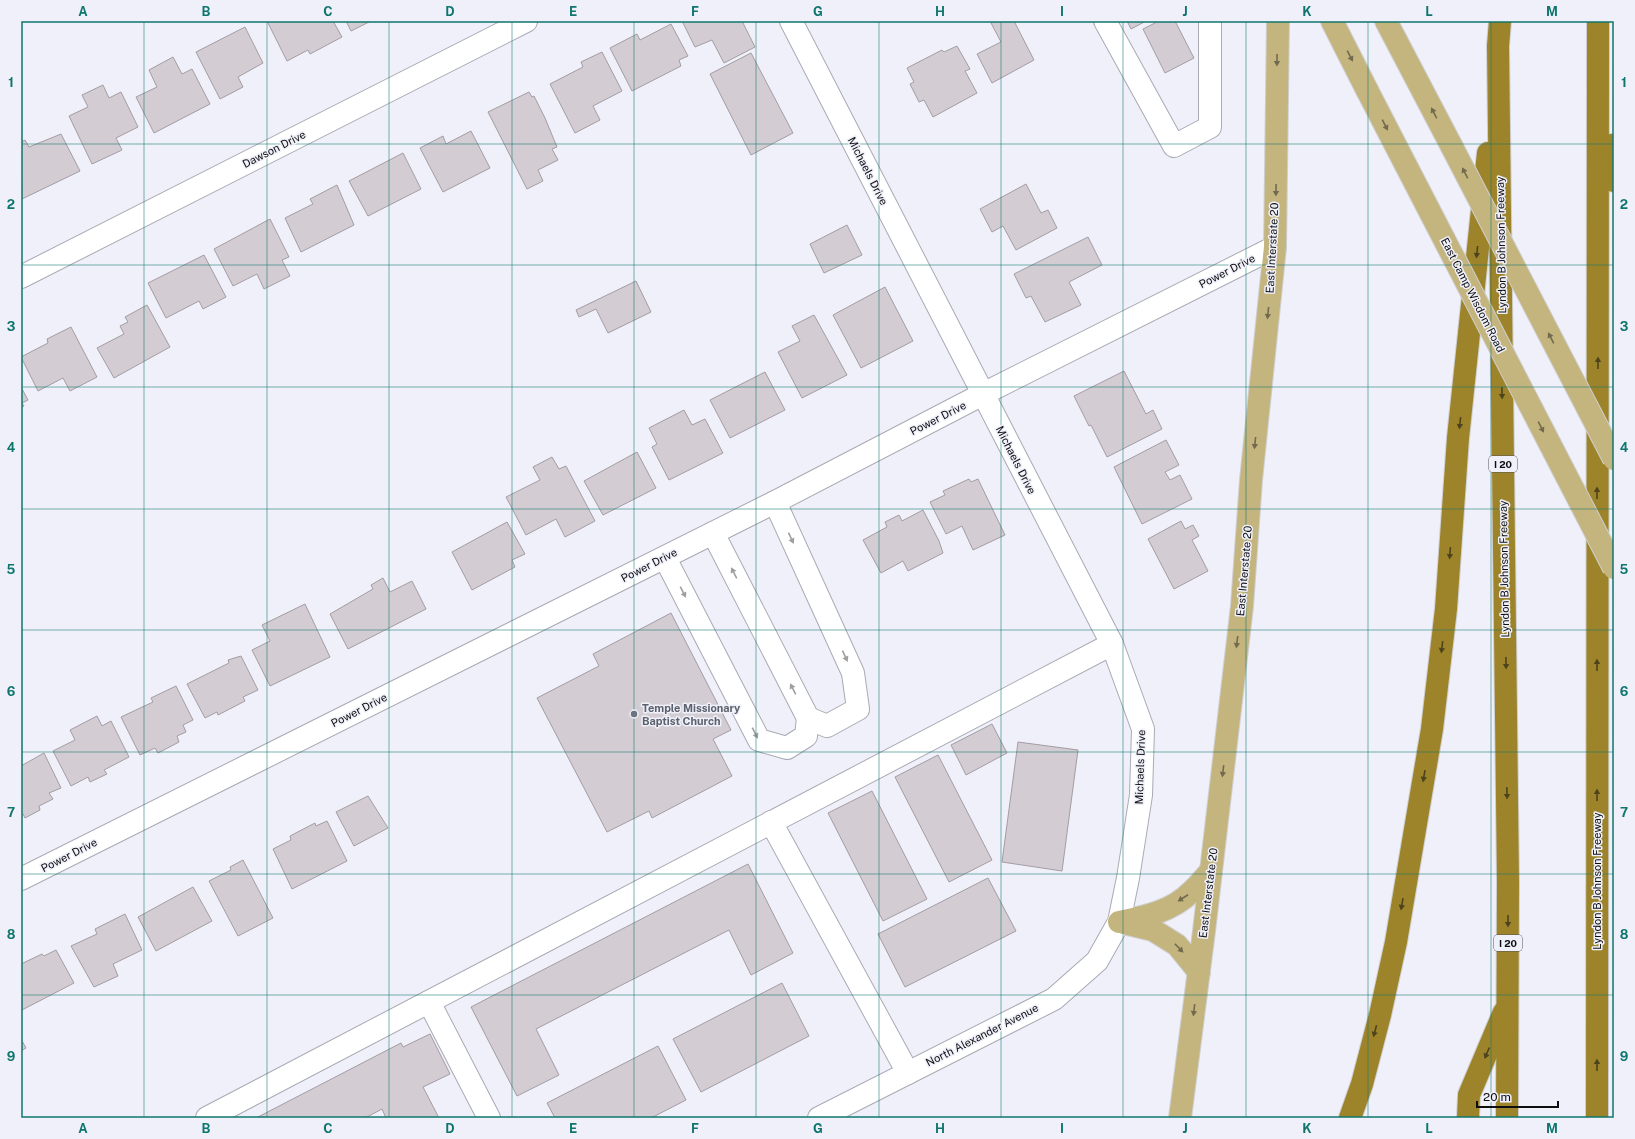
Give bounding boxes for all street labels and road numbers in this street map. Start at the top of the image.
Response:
street label: Dawson Drive [240,128,308,170]
street label: Michaels Drive [846,135,890,207]
street label: Lyndon B Johnson Freeway [1494,176,1508,314]
street label: East Interstate 20 [1264,202,1280,294]
street label: East Camp Wisdom Road [1439,236,1507,354]
street label: Power Drive [1197,252,1257,290]
street label: Power Drive [908,399,968,437]
street label: Michaels Drive [994,424,1038,496]
road number: I 20 [1489,456,1517,472]
street label: Lyndon B Johnson Freeway [1497,500,1511,638]
street label: East Interstate 20 [1234,525,1254,617]
street label: Power Drive [619,546,679,584]
street label: Power Drive [329,691,389,729]
street label: Michaels Drive [1133,729,1147,805]
street label: Lyndon B Johnson Freeway [1591,812,1603,950]
street label: Power Drive [39,836,99,874]
street label: East Interstate 20 [1197,847,1220,939]
road number: I 20 [1494,935,1522,951]
street label: North Alexander Avenue [924,1001,1040,1069]

